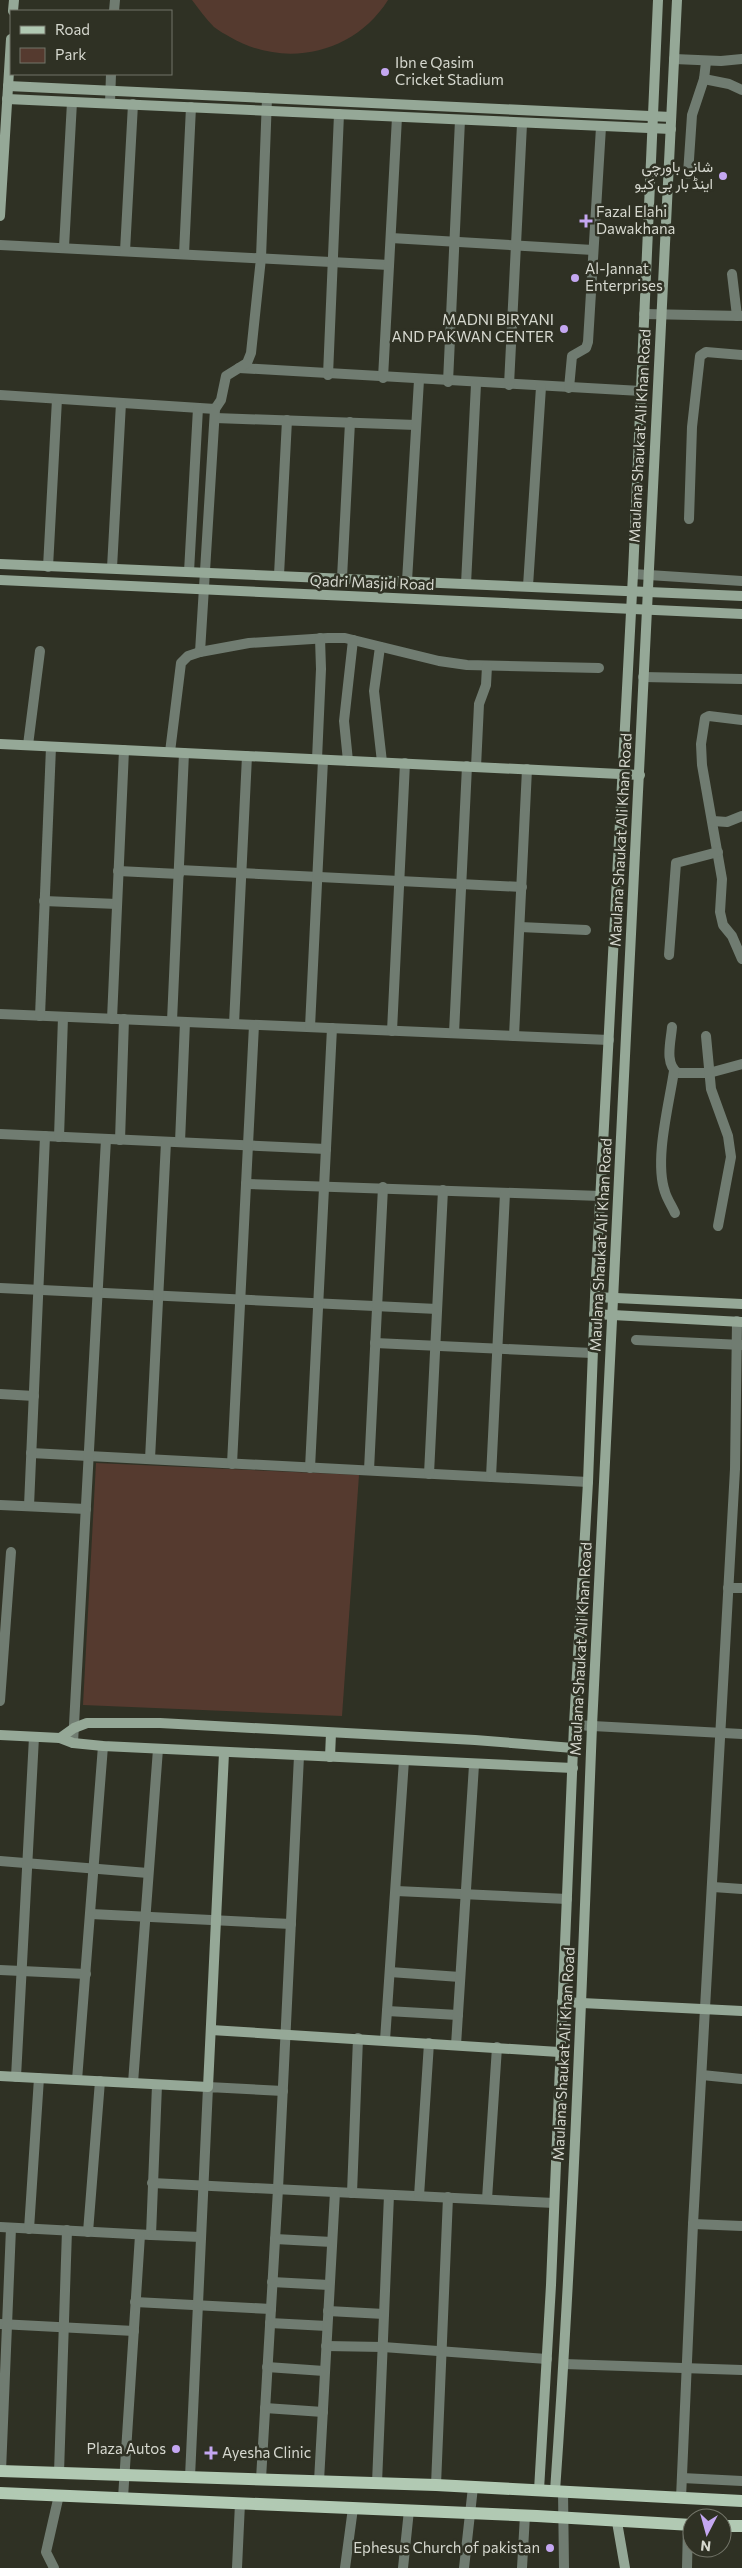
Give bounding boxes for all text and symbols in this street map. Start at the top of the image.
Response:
legend [10,10,172,75]
text: Road [55,20,90,38]
text: Park [55,45,86,63]
place label: Ibn e Qasim Cricket Stadium [395,53,504,88]
marker: Ibn e Qasim Cricket Stadium [379,66,391,78]
place label: شانی باورچی اینڈ بار بی کیو [635,157,713,194]
marker: شانی باورچی اینڈ بار بی کیو [717,170,729,182]
place label: Fazal Elahi Dawakhana [596,202,675,237]
marker: Fazal Elahi Dawakhana [580,215,592,227]
place label: Al-Jannat Enterprises [585,259,663,294]
marker: Al-Jannat Enterprises [569,272,581,284]
place label: MADNI BIRYANI AND PAKWAN CENTER [392,310,554,345]
marker: MADNI BIRYANI AND PAKWAN CENTER [558,323,570,335]
street label: Maulana Shaukat Ali Khan Road [624,329,654,543]
street label: Qadri Masjid Road [309,571,435,593]
street label: Maulana Shaukat Ali Khan Road [605,733,635,947]
street label: Maulana Shaukat Ali Khan Road [585,1138,615,1352]
street label: Maulana Shaukat Ali Khan Road [565,1542,595,1756]
street label: Maulana Shaukat Ali Khan Road [548,1947,578,2161]
place label: Plaza Autos [87,2439,166,2457]
marker: Plaza Autos [170,2443,182,2455]
place label: Ayesha Clinic [222,2443,311,2461]
marker: Ayesha Clinic [204,2446,218,2460]
north arrow [682,2508,732,2558]
text: N [699,2537,712,2555]
place label: Ephesus Church of pakistan [353,2538,540,2556]
marker: Ephesus Church of pakistan [544,2542,556,2554]

